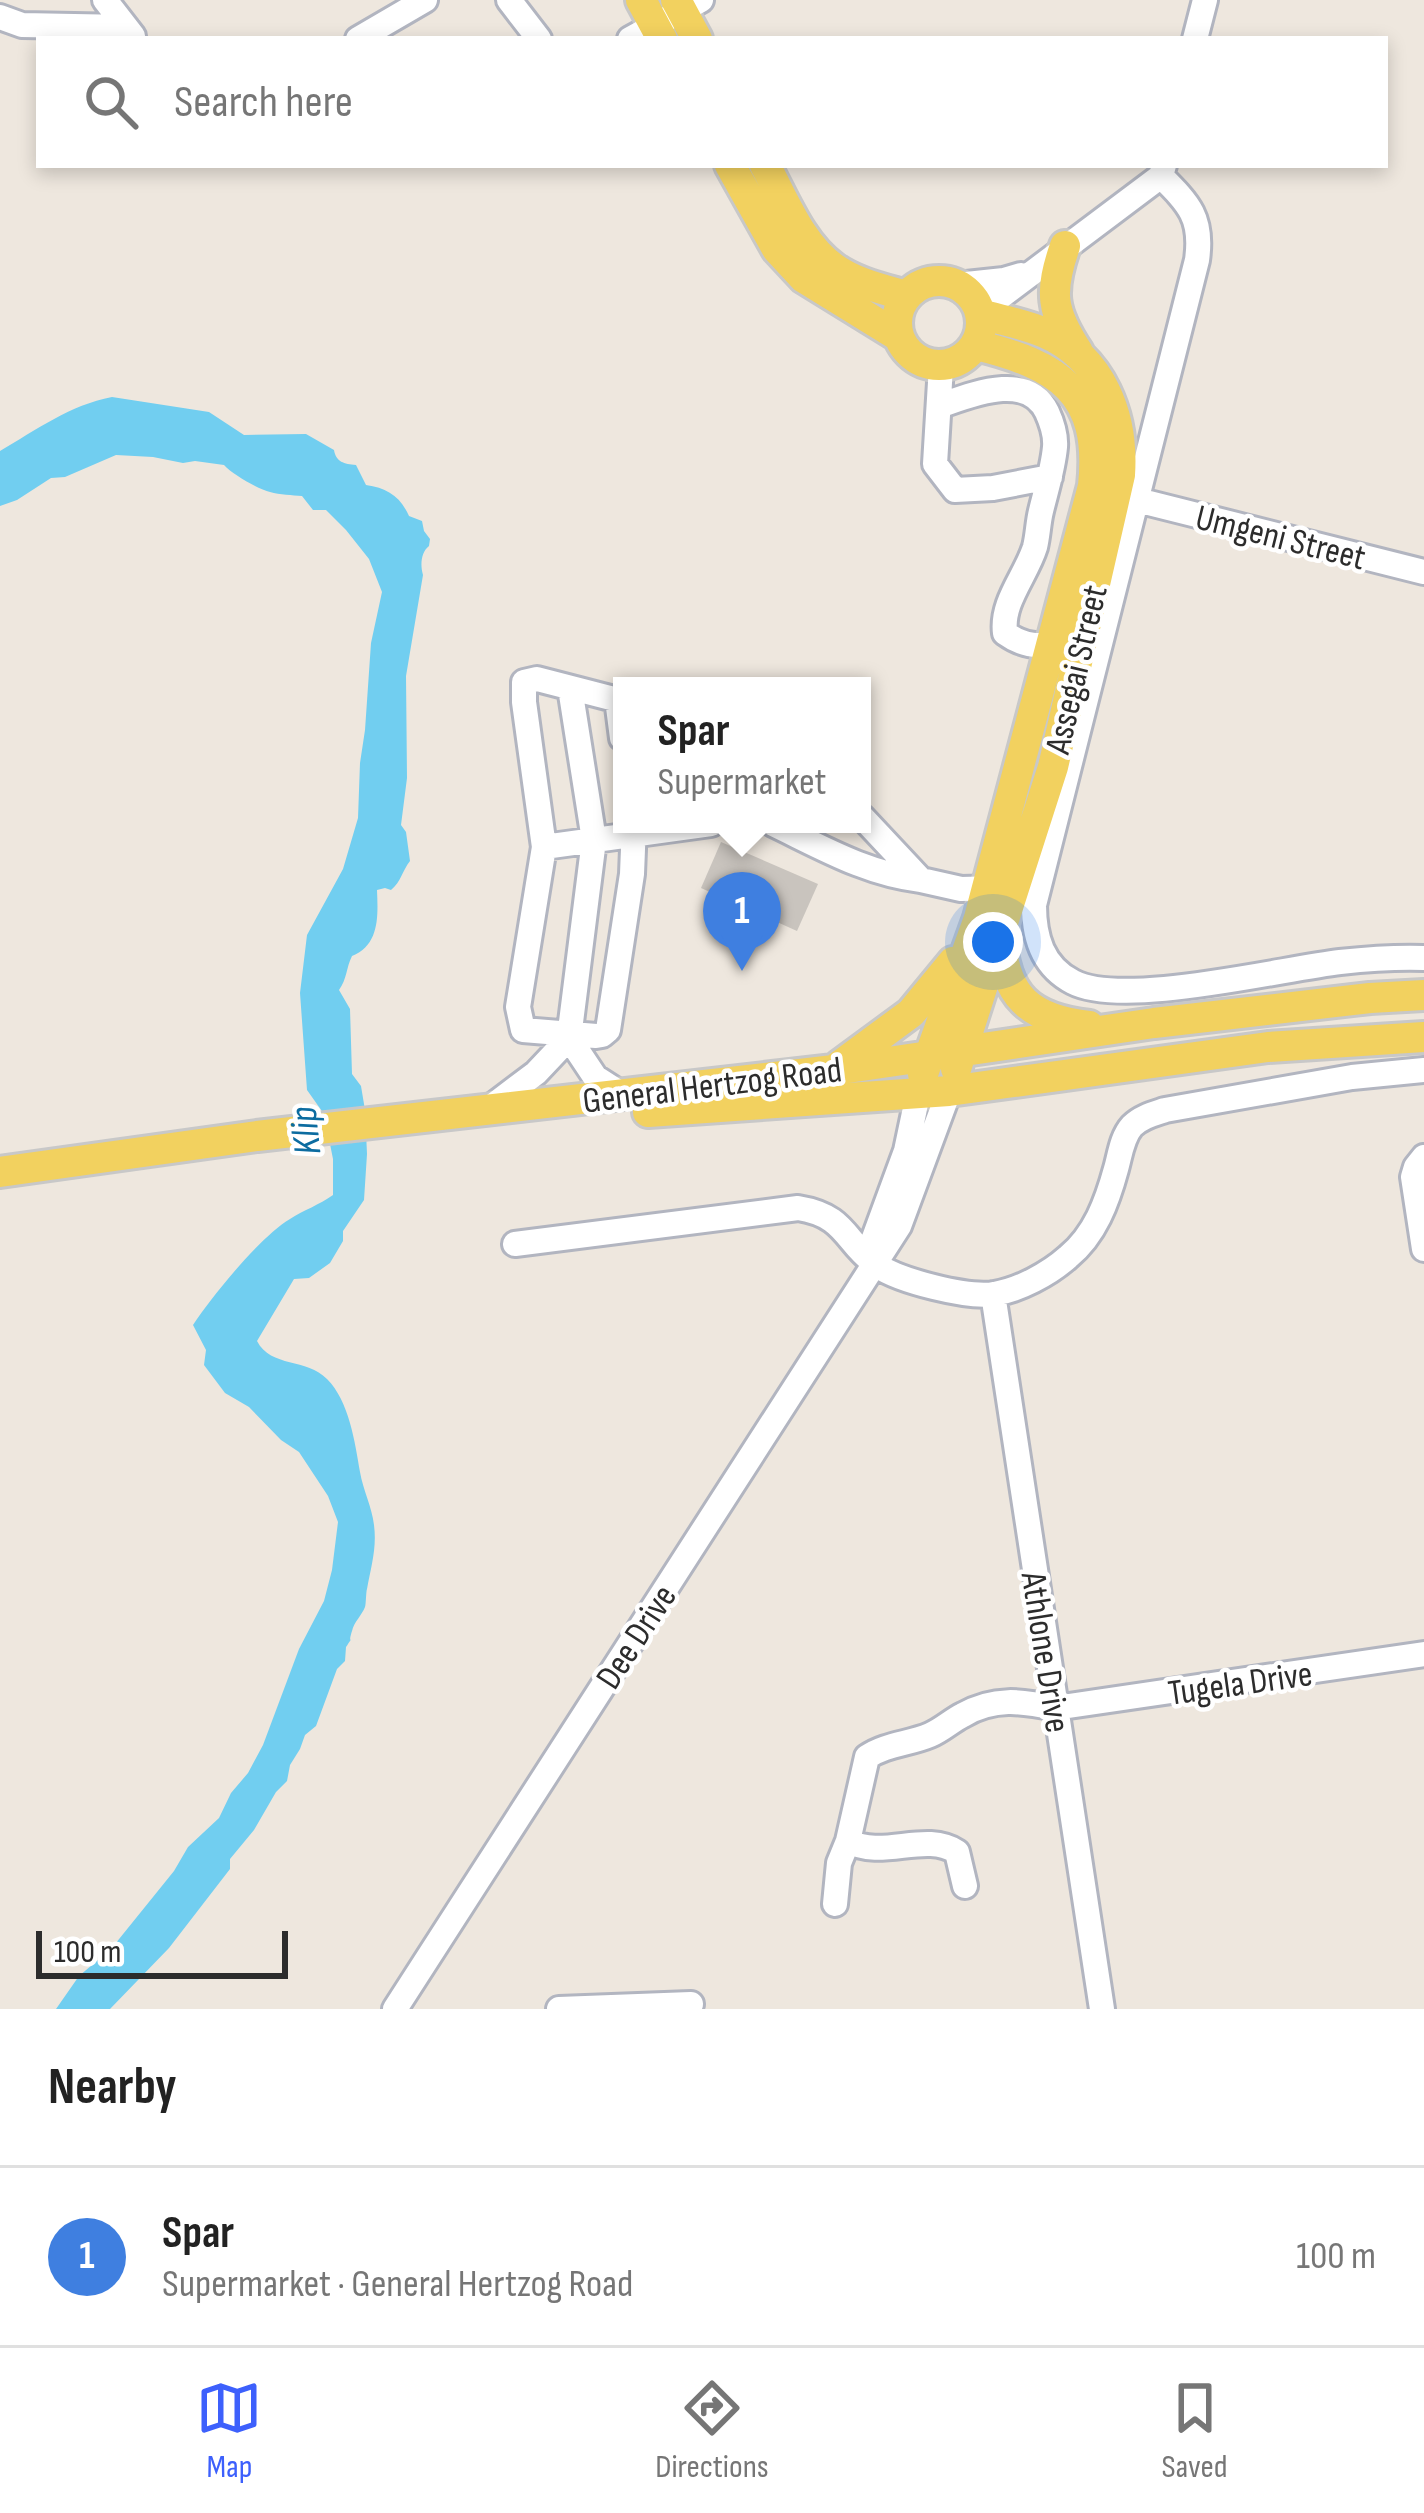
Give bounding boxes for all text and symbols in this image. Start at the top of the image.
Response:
search box [36,36,1388,168]
icon: search [78,69,144,135]
text: Search here [174,75,353,130]
street label: Umgeni Street [1191,497,1370,580]
street label: Assegai Street [1037,581,1118,759]
popup [613,677,871,833]
text: Spar [658,704,730,759]
text: Supermarket [658,759,827,806]
pin: 1 [703,872,781,971]
your location [963,912,1023,972]
street label: General Hertzog Road [580,1049,844,1124]
water label: Klip [281,1104,332,1157]
street label: Athlone Drive [1010,1568,1078,1736]
street label: Dee Drive [588,1577,687,1697]
street label: Tugela Drive [1166,1653,1315,1716]
scale bar [36,1925,288,1978]
text: 100 m [54,1932,121,1972]
text: Nearby [48,2057,177,2118]
text: Spar [162,2206,234,2261]
text: 1 [79,2233,95,2280]
text: 100 m [1296,2233,1376,2280]
text: Supermarket · General Hertzog Road [162,2261,633,2308]
tab: Map [196,2375,262,2487]
tab: Directions [655,2375,769,2487]
tab: Saved [1161,2375,1228,2487]

